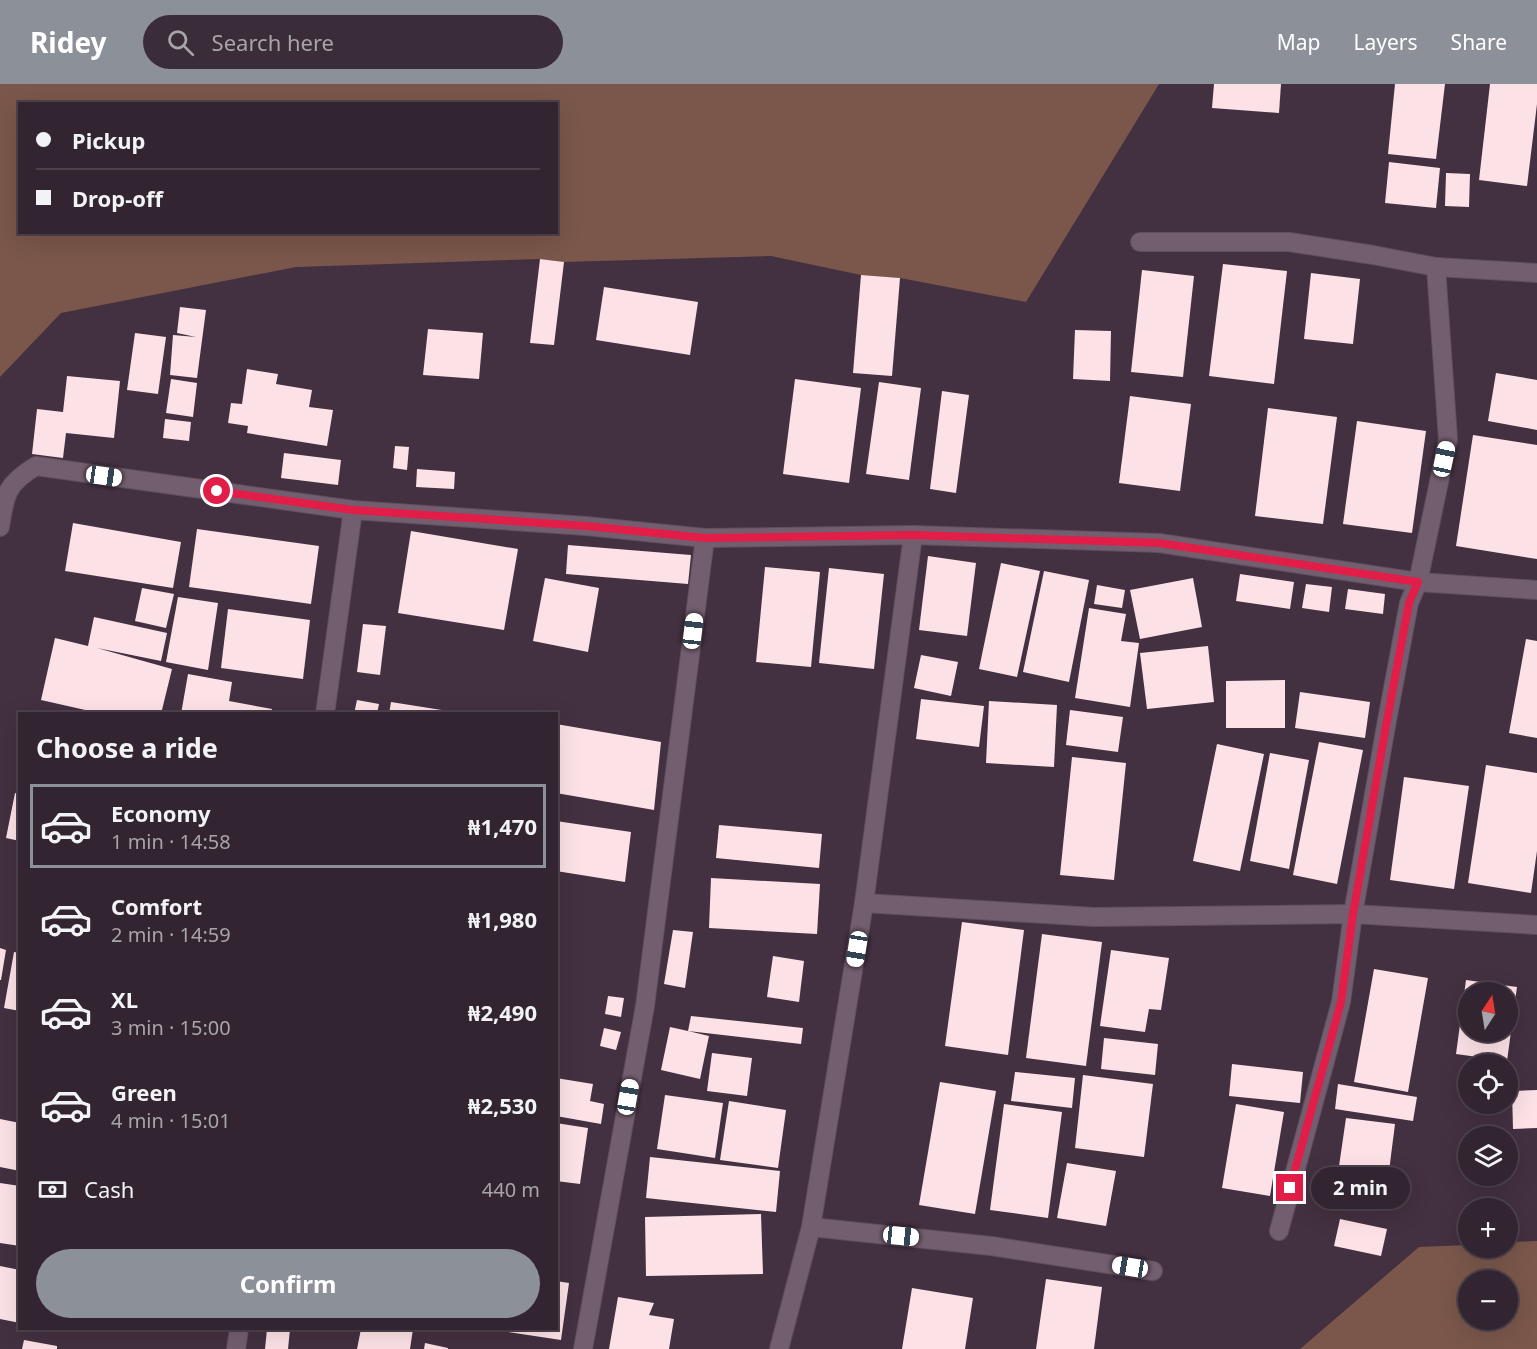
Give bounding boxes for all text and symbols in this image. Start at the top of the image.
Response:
search box [143,15,563,69]
text: Ridey [30,23,107,61]
icon: search [164,26,197,59]
text: Search here [212,27,334,57]
text: Map [1277,28,1321,56]
text: Layers [1354,28,1418,56]
text: Share [1451,28,1507,56]
text: Pickup [72,125,145,155]
text: Drop-off [72,183,163,213]
car [1431,440,1457,478]
car [85,465,123,487]
route start [203,477,230,504]
car [682,612,704,650]
text: Choose a ride [36,729,218,766]
text: Economy [111,798,210,828]
icon: car [39,799,93,853]
text: ₦1,470 [468,811,537,841]
text: 1 min · 14:58 [111,828,231,855]
text: Comfort [111,891,202,921]
icon: car [39,892,93,946]
text: ₦1,980 [468,904,537,934]
text: 2 min · 14:59 [111,921,231,948]
car [845,930,869,968]
north arrow [1458,982,1518,1042]
map controls [1458,982,1518,1330]
text: XL [111,984,138,1014]
icon: car [39,985,93,1039]
text: ₦2,490 [468,997,537,1027]
text: 3 min · 15:00 [111,1014,231,1041]
button: locate [1458,1054,1518,1114]
text: Green [111,1077,177,1107]
icon: car [39,1078,93,1132]
car [616,1078,640,1116]
text: ₦2,530 [468,1090,537,1120]
text: 4 min · 15:01 [111,1107,231,1134]
button: layers [1458,1126,1518,1186]
callout: 2 min [1311,1167,1410,1209]
icon: cash [36,1173,69,1206]
text: Cash [84,1174,134,1204]
route end [1276,1174,1303,1201]
text: 2 min [1333,1174,1388,1201]
text: 440 m [482,1176,540,1203]
button: + [1458,1198,1518,1258]
car [882,1225,920,1247]
button: Confirm [36,1249,540,1318]
car [1111,1255,1149,1279]
button: − [1458,1270,1518,1330]

